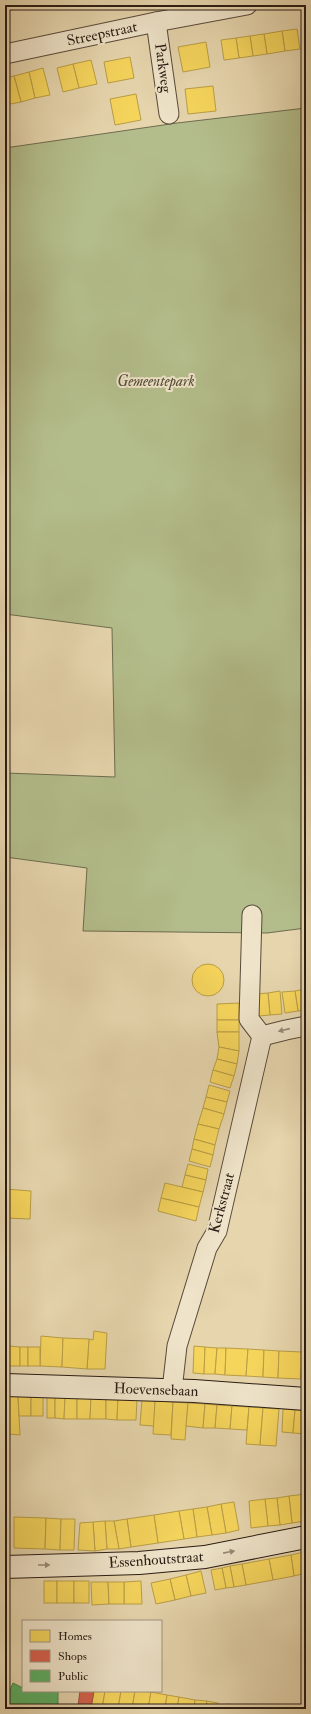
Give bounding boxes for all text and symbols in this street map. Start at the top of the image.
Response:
street label: Streepstraat [65,17,139,52]
street label: Parkweg [150,42,176,95]
park label: Gemeentepark [117,372,195,391]
one-way arrow [277,1028,290,1034]
street label: Kerkstraat [205,1170,239,1235]
street label: Hoevensebaan [113,1379,199,1401]
street label: Essenhoutstraat [108,1547,204,1573]
one-way arrow [223,1549,235,1555]
one-way arrow [38,1562,51,1568]
legend [22,1620,162,1692]
text: Homes [58,1629,92,1644]
text: Shops [58,1649,87,1664]
text: Public [58,1669,88,1684]

